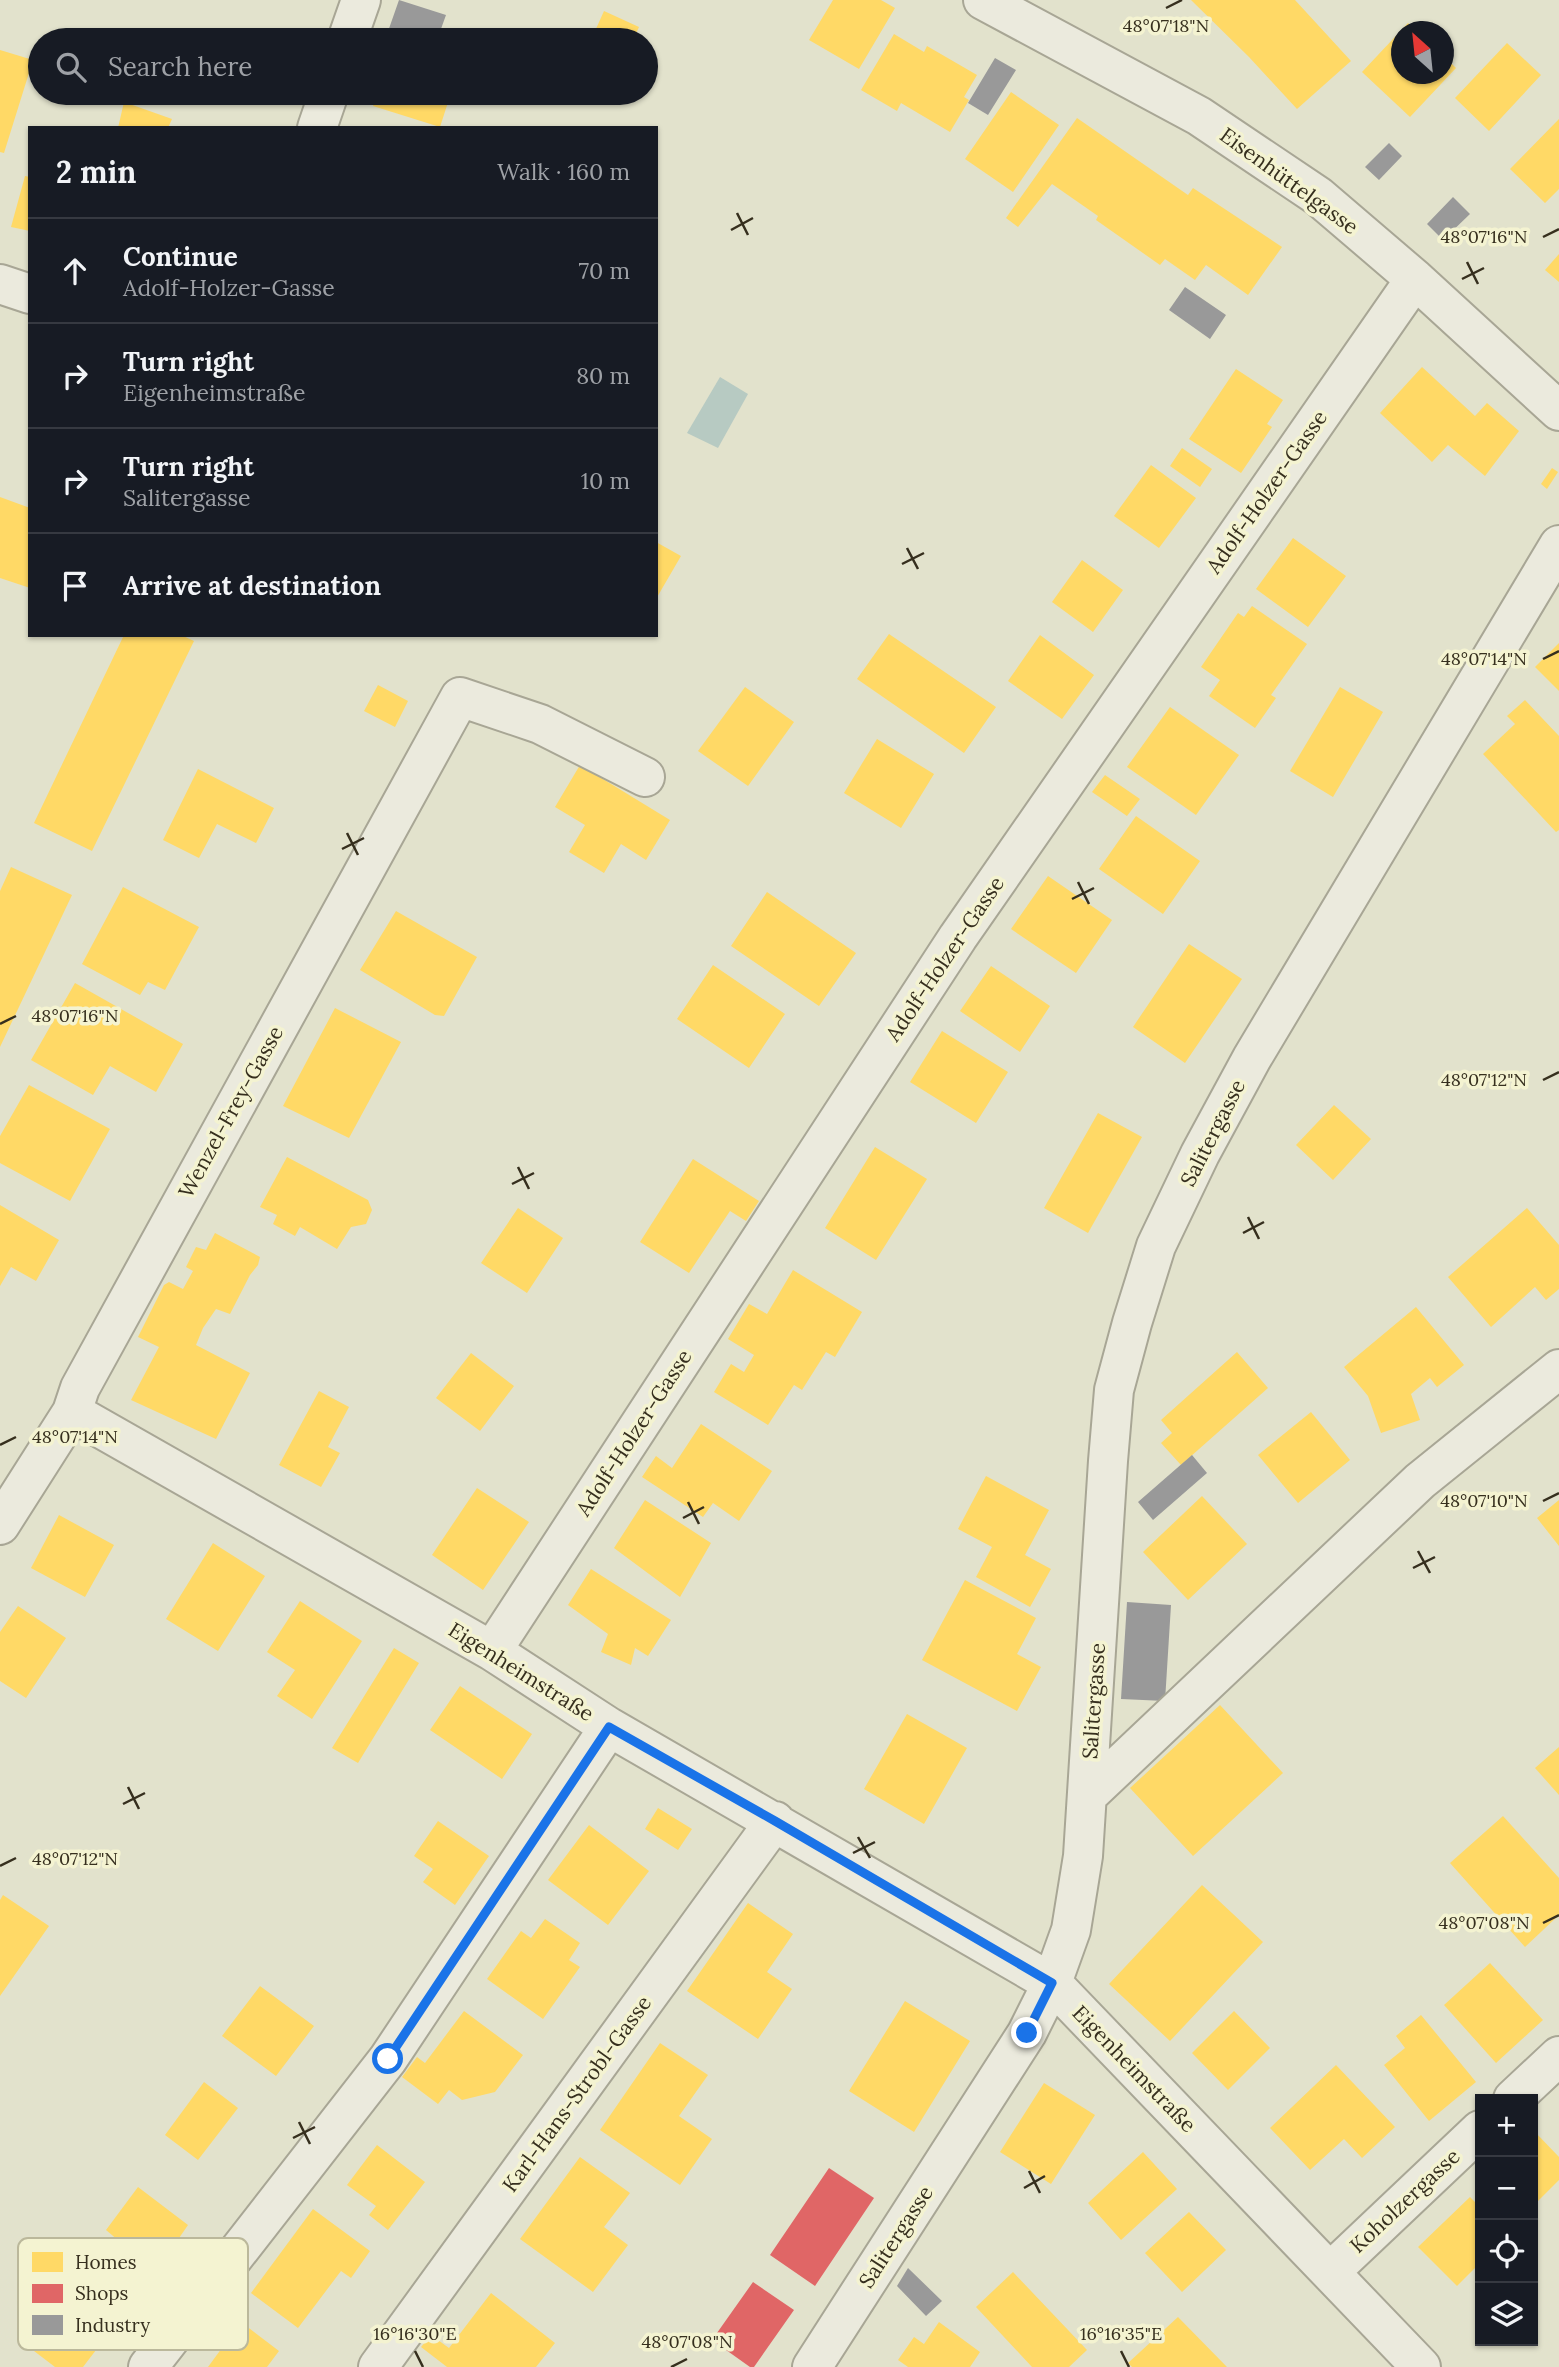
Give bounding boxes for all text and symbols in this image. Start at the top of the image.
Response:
text: 48°07'18"N [1123,14,1209,37]
north arrow [1391,21,1454,84]
search box [28,28,658,105]
icon: search [52,48,90,86]
text: Search here [108,50,252,83]
street label: Eisenhüttelgasse [1215,121,1364,240]
text: 2 min [56,153,136,191]
text: Walk · 160 m [497,157,630,186]
text: 48°07'16"N [1441,225,1527,248]
text: Continue [123,240,238,273]
icon: ahead [56,252,94,290]
text: 70 m [579,256,630,285]
text: Adolf-Holzer-Gasse [123,273,335,302]
text: Turn right [123,345,254,378]
icon: right [56,357,94,395]
text: 80 m [576,361,630,390]
text: Eigenheimstraße [123,378,305,407]
street label: Adolf-Holzer-Gasse [1200,405,1333,579]
text: Turn right [123,450,254,483]
icon: right [56,462,94,500]
text: 10 m [581,466,630,495]
text: Salitergasse [123,483,251,512]
icon: arrive [56,567,94,605]
text: Arrive at destination [123,569,381,602]
text: 48°07'14"N [1441,647,1527,670]
street label: Adolf-Holzer-Gasse [879,871,1010,1047]
text: 48°07'16"N [32,1004,118,1027]
street label: Wenzel-Frey-Gasse [172,1021,289,1202]
text: 48°07'12"N [1441,1068,1527,1091]
street label: Salitergasse [1174,1075,1251,1191]
street label: Adolf-Holzer-Gasse [569,1344,698,1522]
text: 48°07'14"N [32,1425,118,1448]
text: 48°07'10"N [1440,1489,1528,1512]
street label: Eigenheimstraße [443,1616,599,1727]
street label: Salitergasse [1076,1642,1111,1760]
text: 48°07'12"N [32,1847,118,1870]
text: 48°07'08"N [1438,1911,1530,1934]
street label: Karl-Hans-Strobl-Gasse [496,1990,657,2197]
street label: Eigenheimstraße [1067,1999,1202,2138]
route end [1011,2017,1042,2048]
route start [372,2043,403,2074]
map controls [1475,2094,1538,2346]
button: + [1475,2094,1538,2157]
street label: Koholzergasse [1344,2143,1465,2259]
button: − [1475,2157,1538,2220]
street label: Salitergasse [853,2181,939,2293]
button: locate [1475,2220,1538,2283]
legend [18,2238,248,2350]
text: Homes [75,2250,137,2274]
text: Shops [75,2281,129,2305]
button: layers [1475,2283,1538,2346]
text: Industry [75,2313,150,2337]
text: 16°16'30"E [373,2322,457,2345]
text: 16°16'35"E [1080,2322,1162,2345]
text: 48°07'08"N [641,2330,733,2353]

